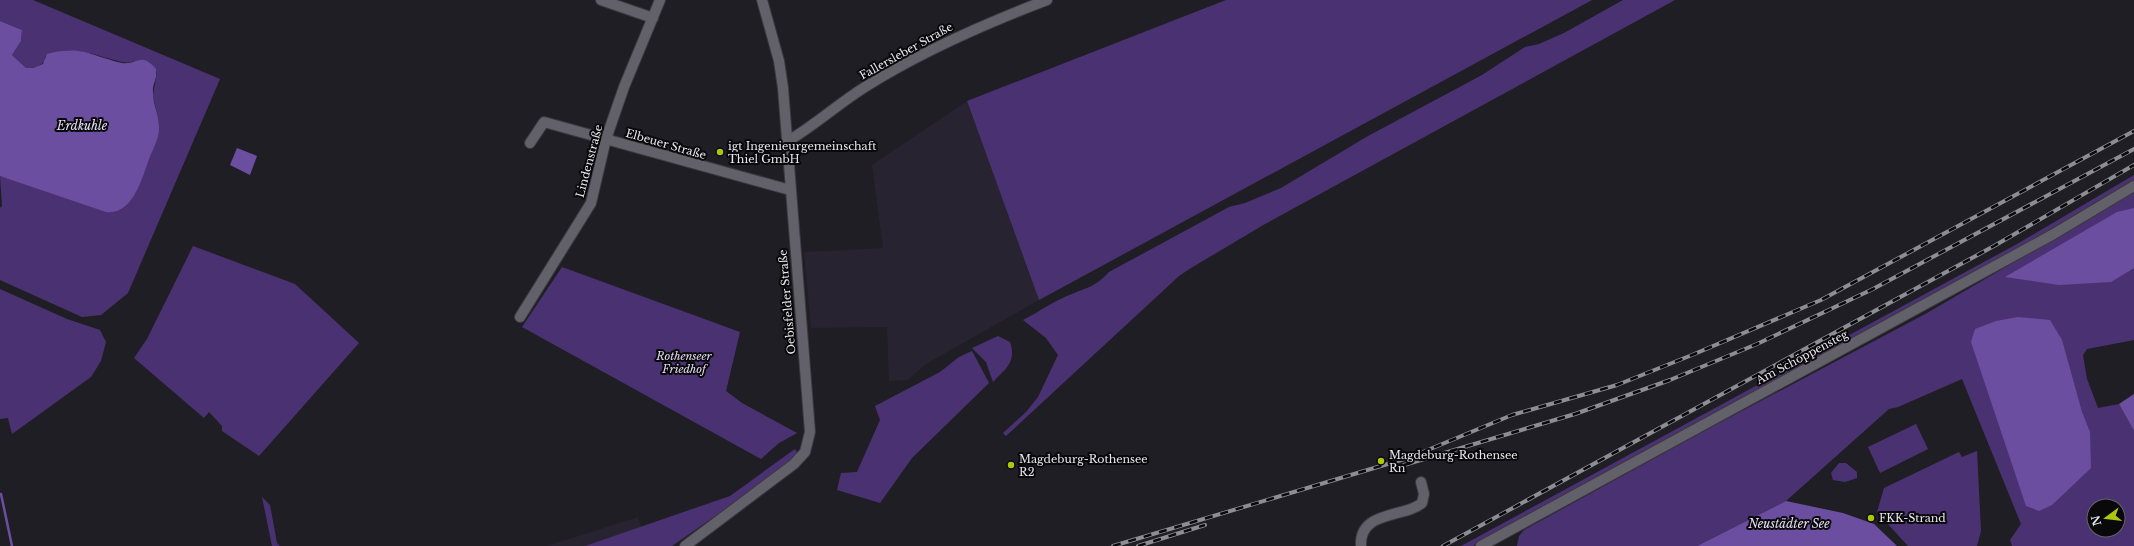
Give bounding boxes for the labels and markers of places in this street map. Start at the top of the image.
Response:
place label: igt Ingenieurgemeinschaft Thiel GmbH [728,139,877,166]
marker: igt Ingenieurgemeinschaft Thiel GmbH [715,147,725,157]
place label: Magdeburg-Rothensee Rn [1389,448,1518,475]
place label: Magdeburg-Rothensee R2 [1019,452,1148,479]
marker: Magdeburg-Rothensee Rn [1376,456,1386,466]
marker: Magdeburg-Rothensee R2 [1006,460,1016,470]
place label: FKK-Strand [1879,511,1946,525]
marker: FKK-Strand [1866,513,1876,523]

